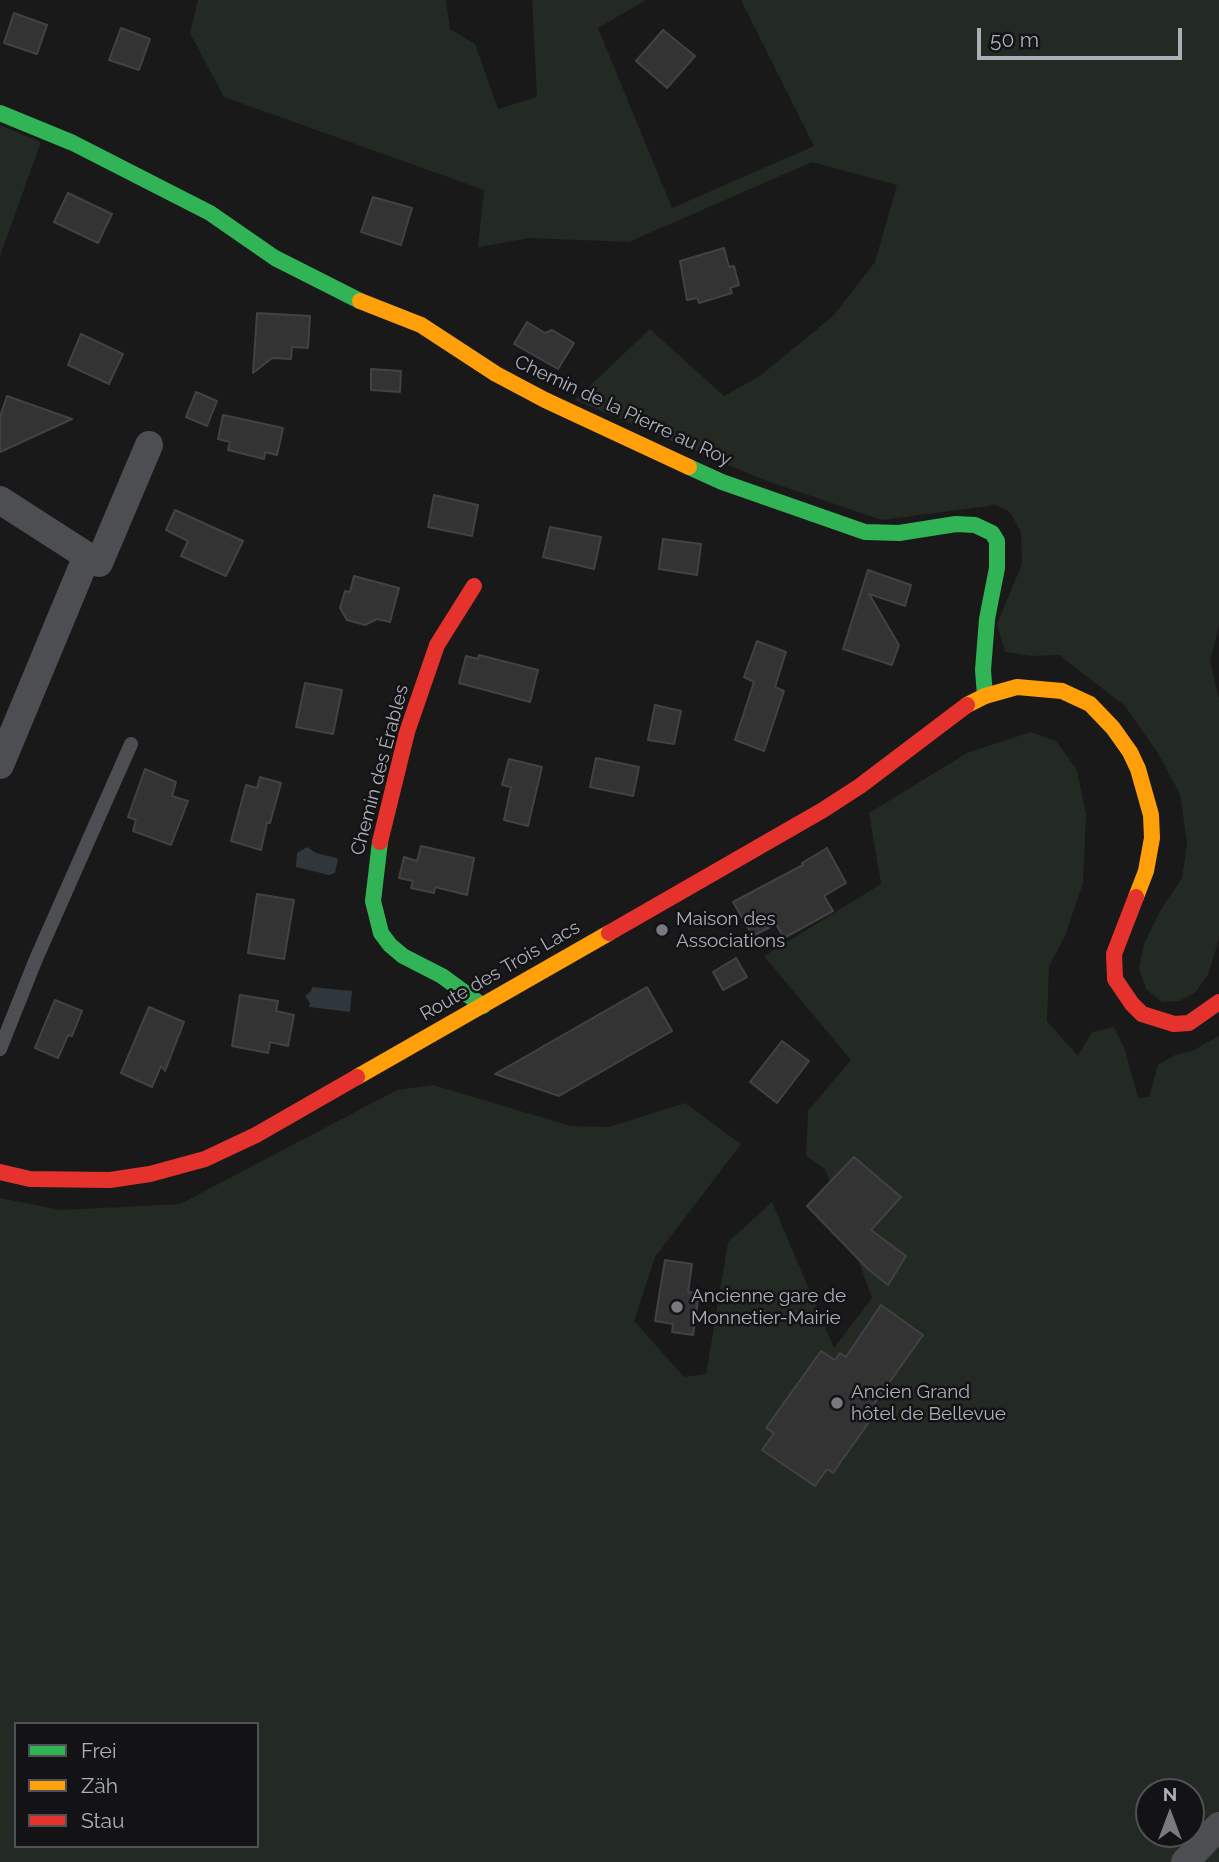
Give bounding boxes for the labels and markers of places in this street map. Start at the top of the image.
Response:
place label: Maison des Associations [676,908,785,952]
marker: Maison des Associations [654,922,670,938]
place label: Ancienne gare de Monnetier-Mairie [691,1285,846,1329]
marker: Ancienne gare de Monnetier-Mairie [669,1299,685,1315]
place label: Ancien Grand hôtel de Bellevue [851,1381,1006,1425]
marker: Ancien Grand hôtel de Bellevue [829,1395,845,1411]

